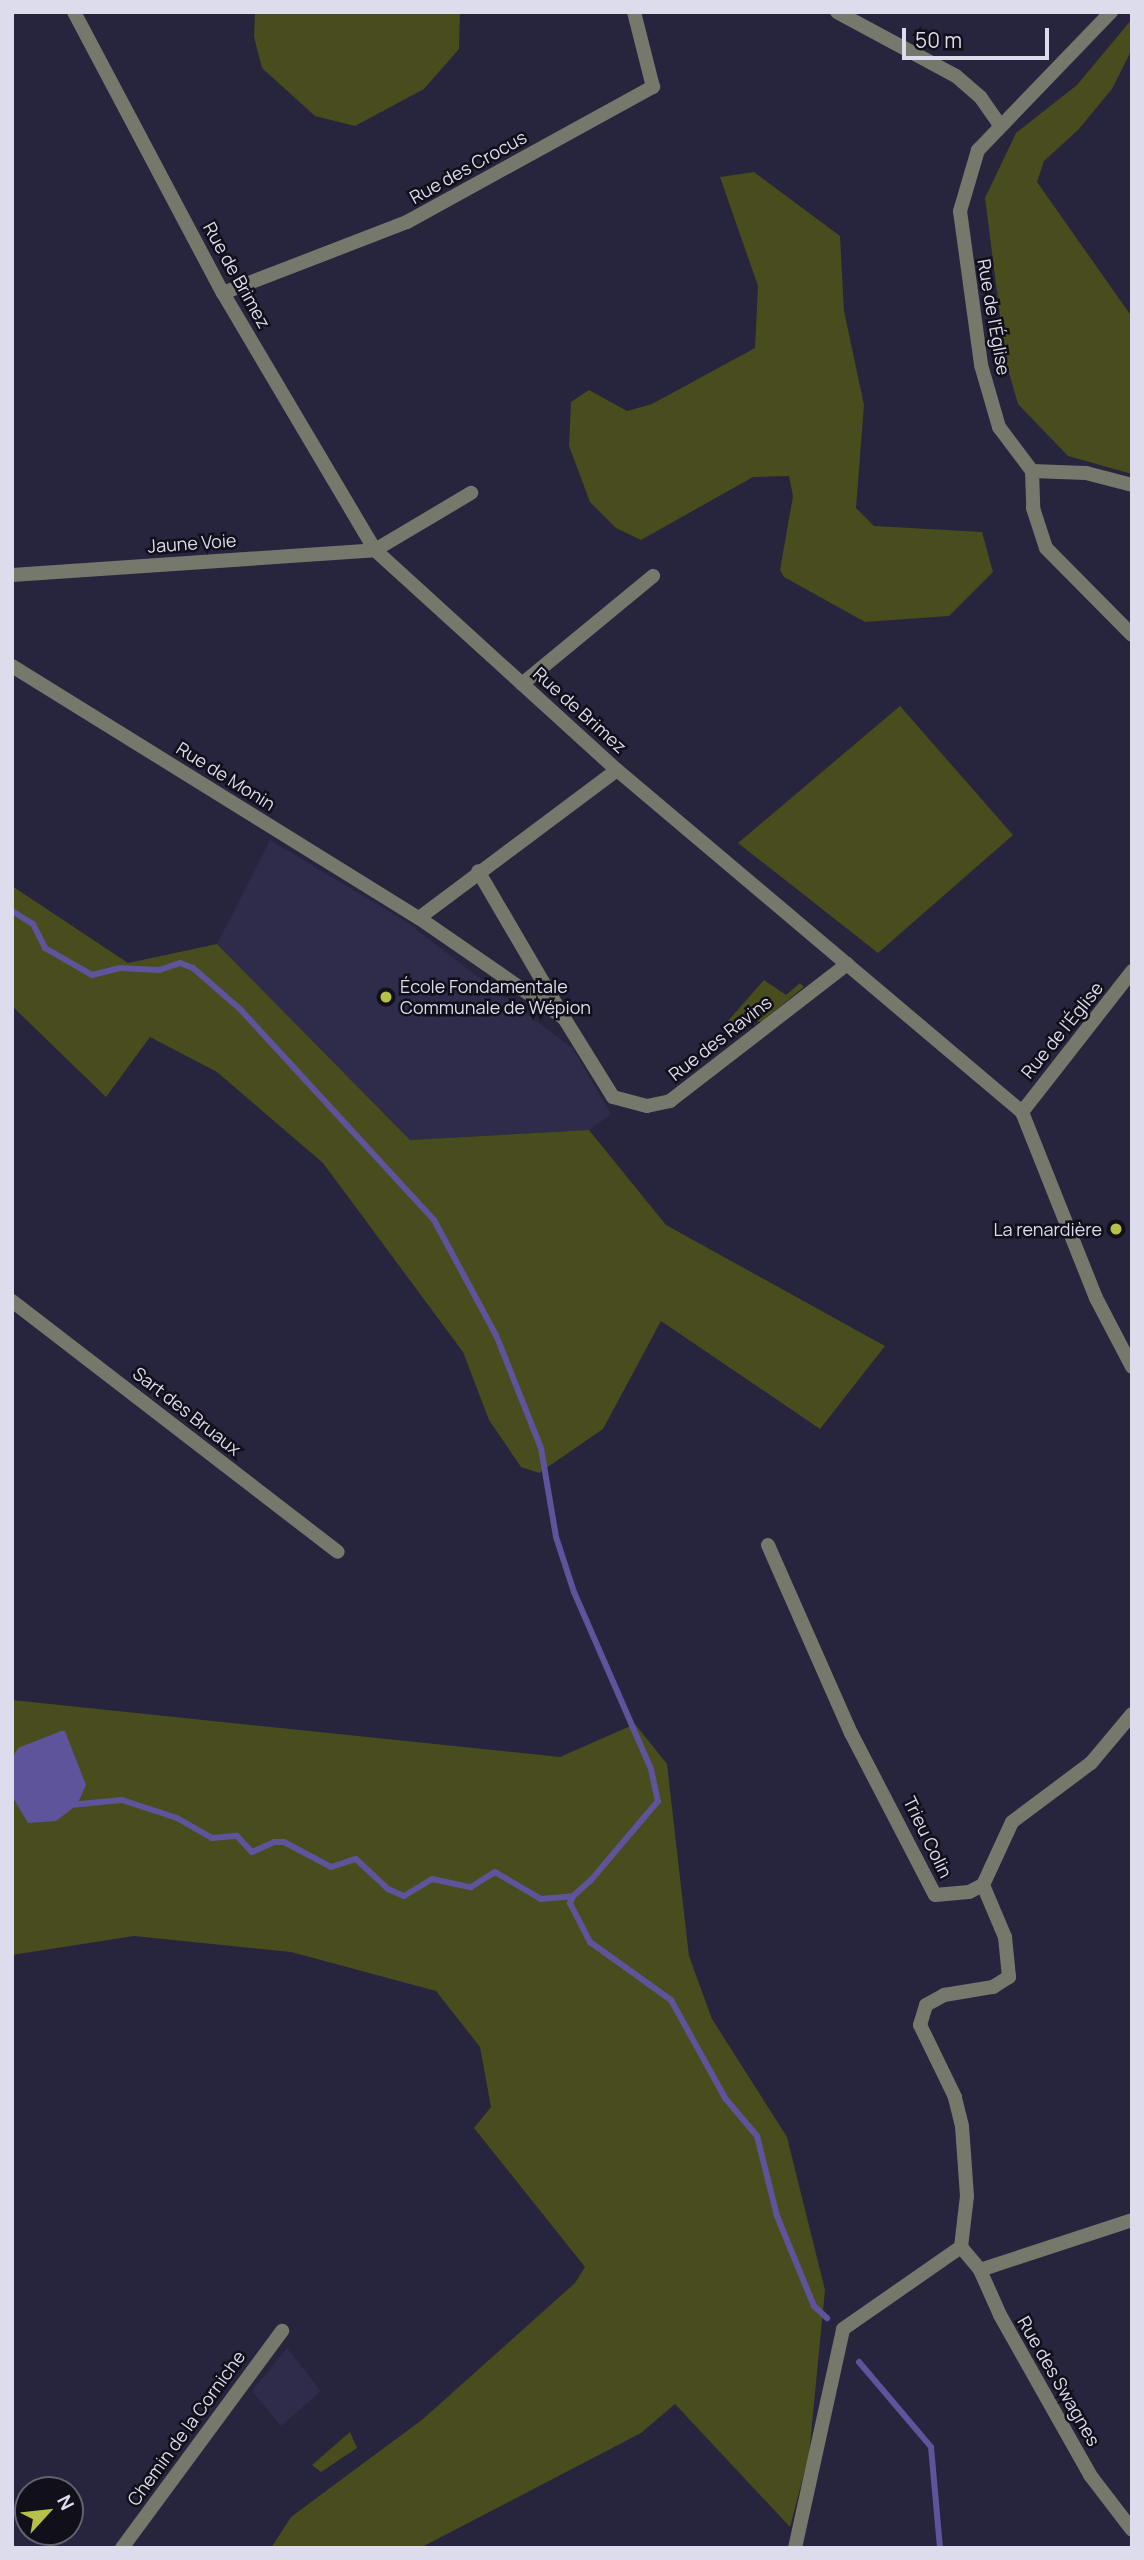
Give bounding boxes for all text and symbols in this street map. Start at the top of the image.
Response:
scale bar [906,14,1053,58]
text: 50 m [915,26,962,54]
street label: Rue des Crocus [406,126,530,208]
street label: Rue de Brimez [199,218,275,332]
street label: Rue de l'Église [973,257,1015,377]
street label: Jaune Voie [147,529,237,557]
street label: Rue de Brimez [529,663,631,757]
street label: Rue de Monin [173,737,279,815]
place label: École Fondamentale Communale de Wépion [400,976,591,1018]
street label: Rue de l'Église [1017,977,1107,1083]
marker: École Fondamentale Communale de Wépion [378,989,394,1005]
street label: Rue des Ravins [664,991,776,1085]
place label: La renardière [993,1218,1102,1240]
marker: La renardière [1108,1221,1124,1237]
street label: Sart des Bruaux [129,1362,245,1460]
street label: Trieu Colin [899,1793,957,1881]
street label: Rue des Swagnes [1013,2312,1105,2450]
street label: Chemin de la Corniche [123,2346,249,2510]
north arrow [14,2476,84,2546]
text: N [51,2490,81,2514]

